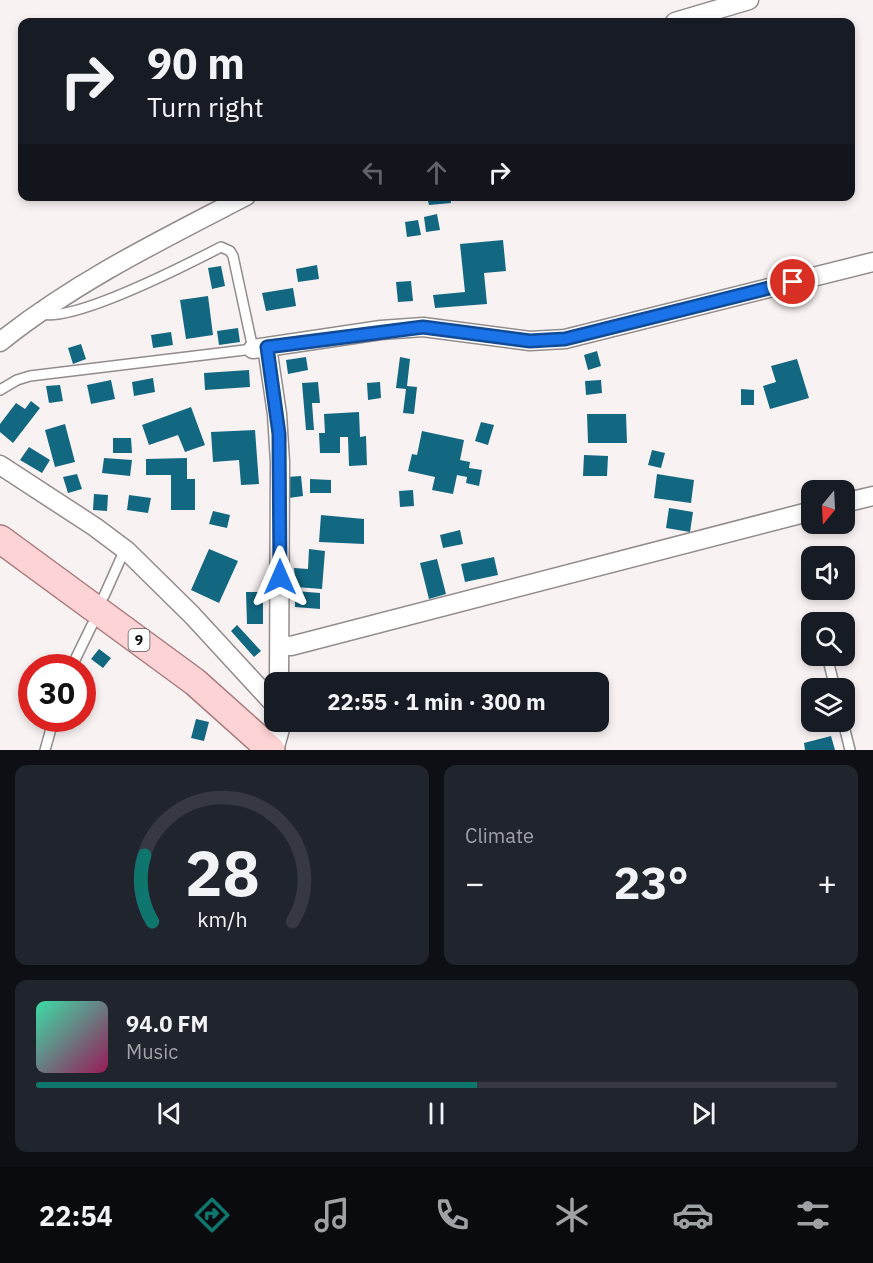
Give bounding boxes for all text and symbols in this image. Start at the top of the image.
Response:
text: 90 m [147,36,245,91]
icon: right [48,42,126,120]
text: Turn right [147,89,264,124]
icon: left [357,156,390,189]
icon: ahead [420,156,453,189]
icon: right [483,156,516,189]
pin [767,256,818,307]
icon: arrive [776,265,809,298]
north arrow [801,480,855,534]
map controls [801,480,855,732]
position arrow [248,545,312,609]
button: sound [801,546,855,600]
button: search [801,612,855,666]
road number: 9 [128,629,150,651]
speed limit sign: 30 [18,654,96,732]
button: layers [801,678,855,732]
text: 22:55 · 1 min · 300 m [327,687,546,716]
text: Climate [465,822,534,849]
text: 28 [185,832,259,913]
text: 23° [613,853,689,911]
text: − [465,861,485,904]
text: + [817,861,837,904]
text: km/h [197,905,247,933]
text: 94.0 FM [126,1009,209,1038]
text: Music [126,1038,178,1065]
icon: previous [153,1097,186,1130]
icon: pause [420,1097,453,1130]
icon: next [687,1097,720,1130]
icon: directions [191,1194,233,1236]
icon: music [311,1194,353,1236]
icon: phone [431,1194,473,1236]
icon: climate [551,1194,593,1236]
icon: car [672,1194,714,1236]
icon: filters [792,1194,834,1236]
text: 22:54 [39,1198,113,1233]

